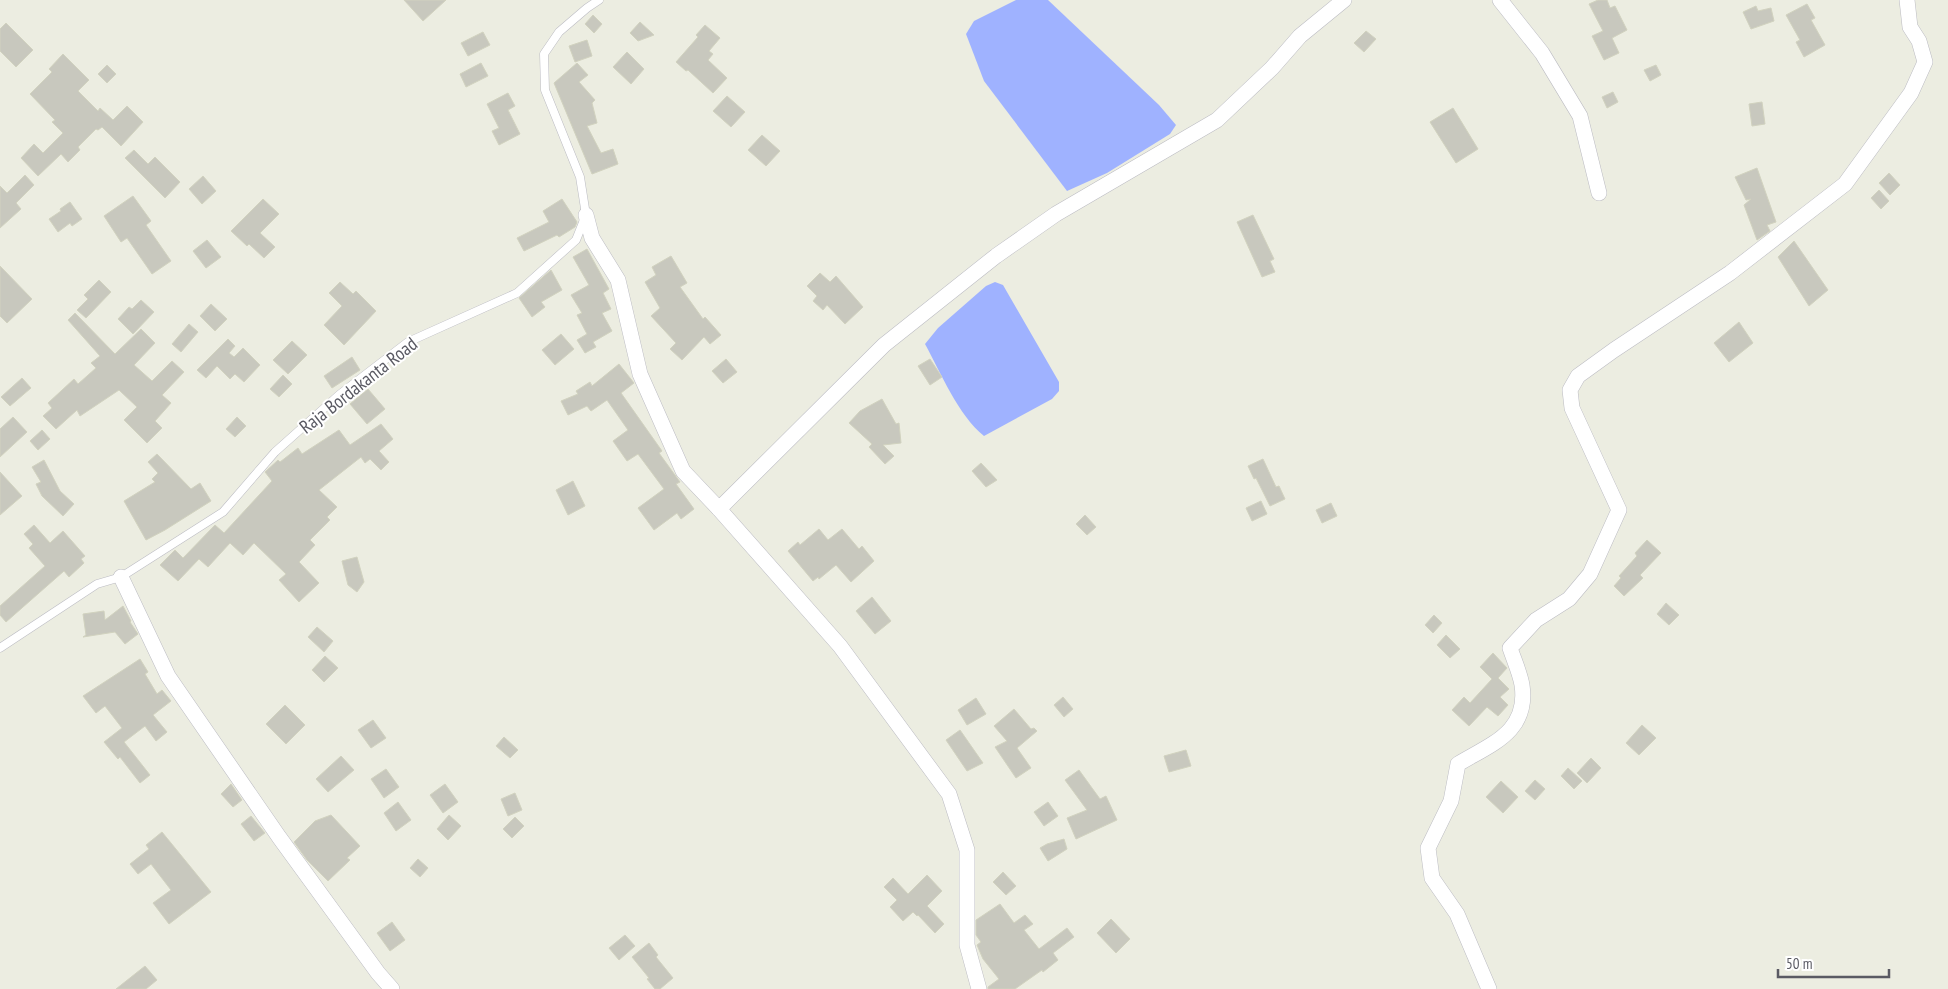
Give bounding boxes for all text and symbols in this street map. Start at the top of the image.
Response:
street label: Raja Bordakanta Road [294,331,422,439]
scale bar [1778,946,1889,978]
text: 50 m [1786,954,1812,973]

